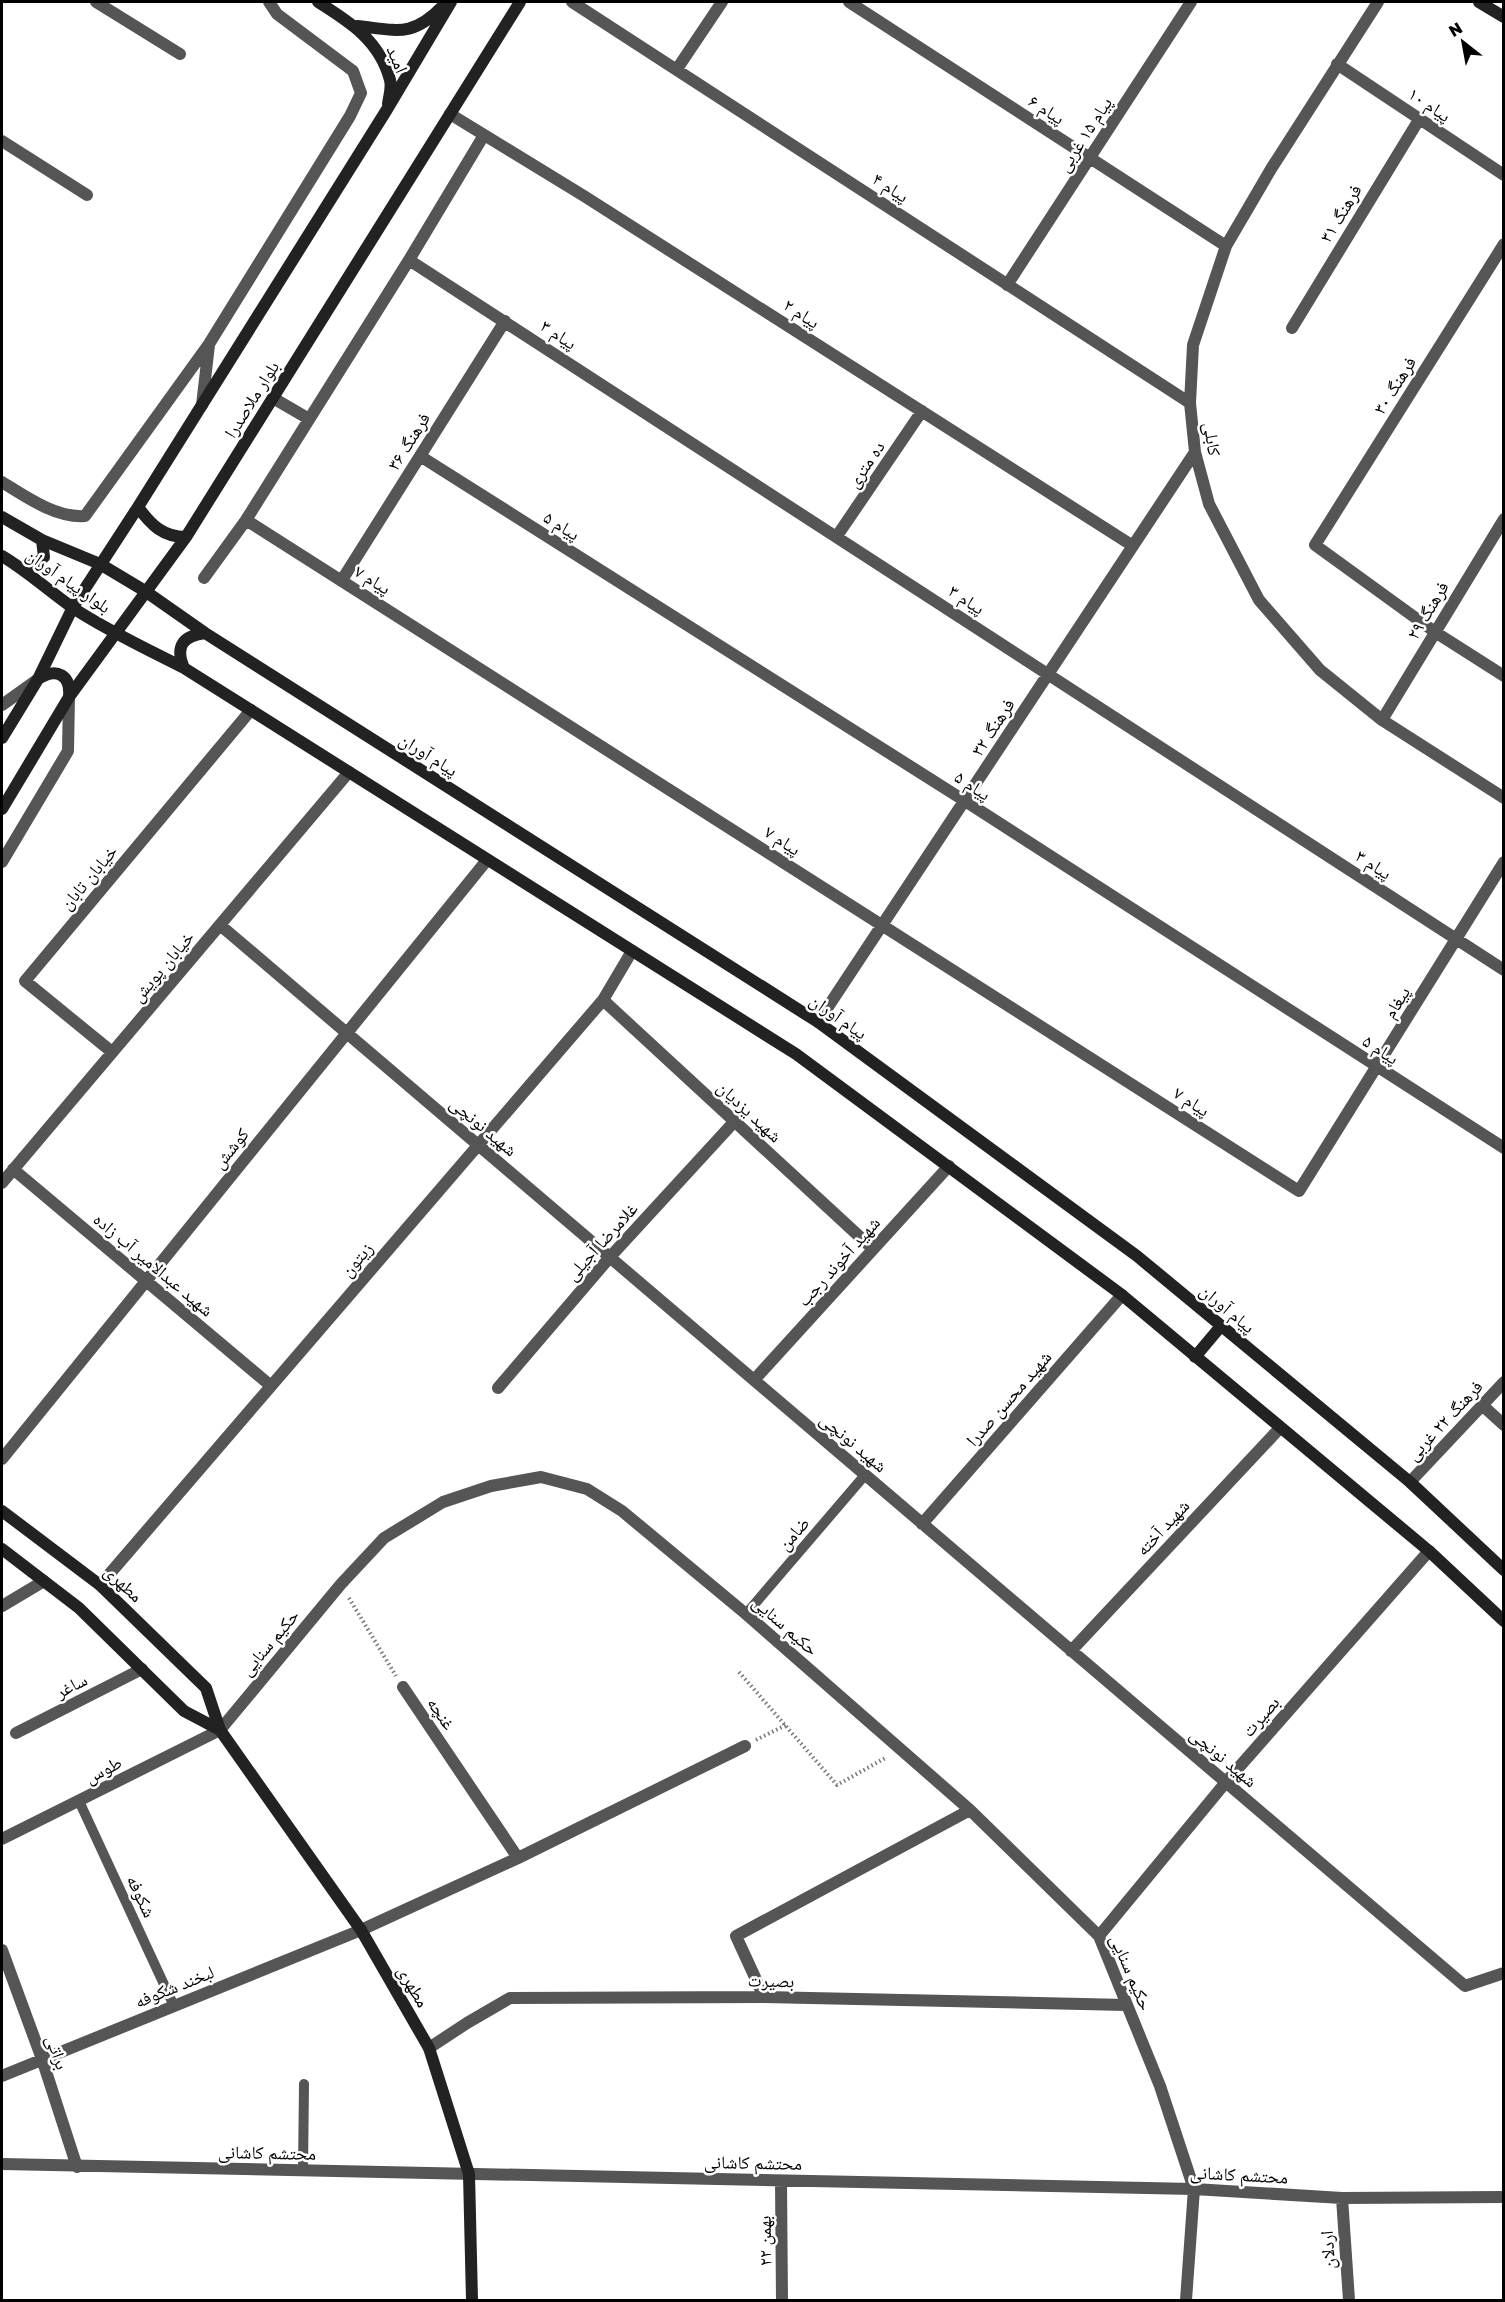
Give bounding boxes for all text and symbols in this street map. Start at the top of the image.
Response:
north arrow [1433,12,1493,72]
text: N [1445,17,1466,41]
street label: امید [382,42,414,76]
street label: پیام ۱۰ [1403,82,1456,128]
street label: پیام ۶ [1024,89,1069,130]
street label: پیام ۱۵ غربی [1052,92,1118,177]
street label: پیام ۴ [868,167,913,208]
street label: فرهنگ ۳۱ [1314,180,1366,246]
street label: پیام ۲ [779,293,824,334]
street label: پیام ۳ [536,314,581,355]
street label: فرهنگ ۳۰ [1368,352,1420,418]
street label: بلوار ملاصدرا [219,356,284,442]
street label: فرهنگ ۳۶ [382,408,434,474]
street label: کابلی [1199,421,1226,458]
street label: ده متری [841,436,890,492]
street label: پیام ۵ [539,505,584,546]
street label: بلوار پیام آوران [21,543,116,619]
street label: پیام ۷ [350,559,395,600]
street label: فرهنگ ۲۹ [1401,577,1453,643]
street label: پیام ۳ [944,579,989,620]
street label: فرهنگ ۳۲ [965,694,1019,760]
street label: پیام آوران [395,727,462,782]
street label: پیام ۵ [950,765,995,806]
street label: پیام ۷ [760,820,805,861]
street label: خیابان تابان [55,840,122,915]
street label: پیام ۳ [1351,844,1396,885]
street label: خیابان پویش [126,926,199,1007]
street label: پیغام [1378,982,1416,1023]
street label: پیام آوران [805,988,872,1045]
street label: پیام ۵ [1358,1029,1403,1070]
street label: شهید یزدیان [712,1076,787,1147]
street label: پیام ۷ [1169,1081,1214,1122]
street label: شهید نونچی [445,1092,522,1161]
street label: کوشش [207,1123,254,1173]
street label: غلامرضا آجیلی [560,1197,643,1285]
street label: شهید عبدالامیر آب زاده [89,1207,218,1321]
street label: شهید آخوند رجب [792,1211,885,1311]
street label: زیتون [335,1237,378,1281]
street label: پیام آوران [1195,1279,1260,1339]
street label: شهید محسن صدرا [961,1346,1056,1451]
street label: فرهنگ ۲۲ غربی [1401,1375,1488,1466]
street label: شهید نونچی [815,1408,892,1477]
street label: شهید آخته [1131,1494,1194,1560]
street label: ضامن [772,1512,814,1555]
street label: مطهری [99,1560,148,1607]
street label: حکیم سنایی [747,1590,824,1661]
street label: حکیم سنایی [235,1604,305,1681]
street label: ساغر [51,1668,91,1703]
street label: بصیرت [1236,1691,1284,1741]
street label: غنچه [423,1693,461,1734]
street label: شهید نونچی [1185,1723,1262,1792]
street label: طوس [81,1750,126,1788]
street label: شکوفه [123,1871,161,1921]
street label: حکیم سنایی [1104,1931,1158,2014]
street label: لبخند شکوفه [131,1960,217,2012]
street label: مطهری [392,1961,435,2011]
street label: بصیرت [747,1969,795,1992]
street label: براتی [41,2032,74,2073]
street label: محتشم کاشانی [218,2140,316,2166]
street label: محتشم کاشانی [704,2150,802,2176]
street label: محتشم کاشانی [1189,2160,1289,2190]
street label: ۲۲ بهمن [753,2216,776,2266]
street label: اردلان [1315,2230,1340,2270]

